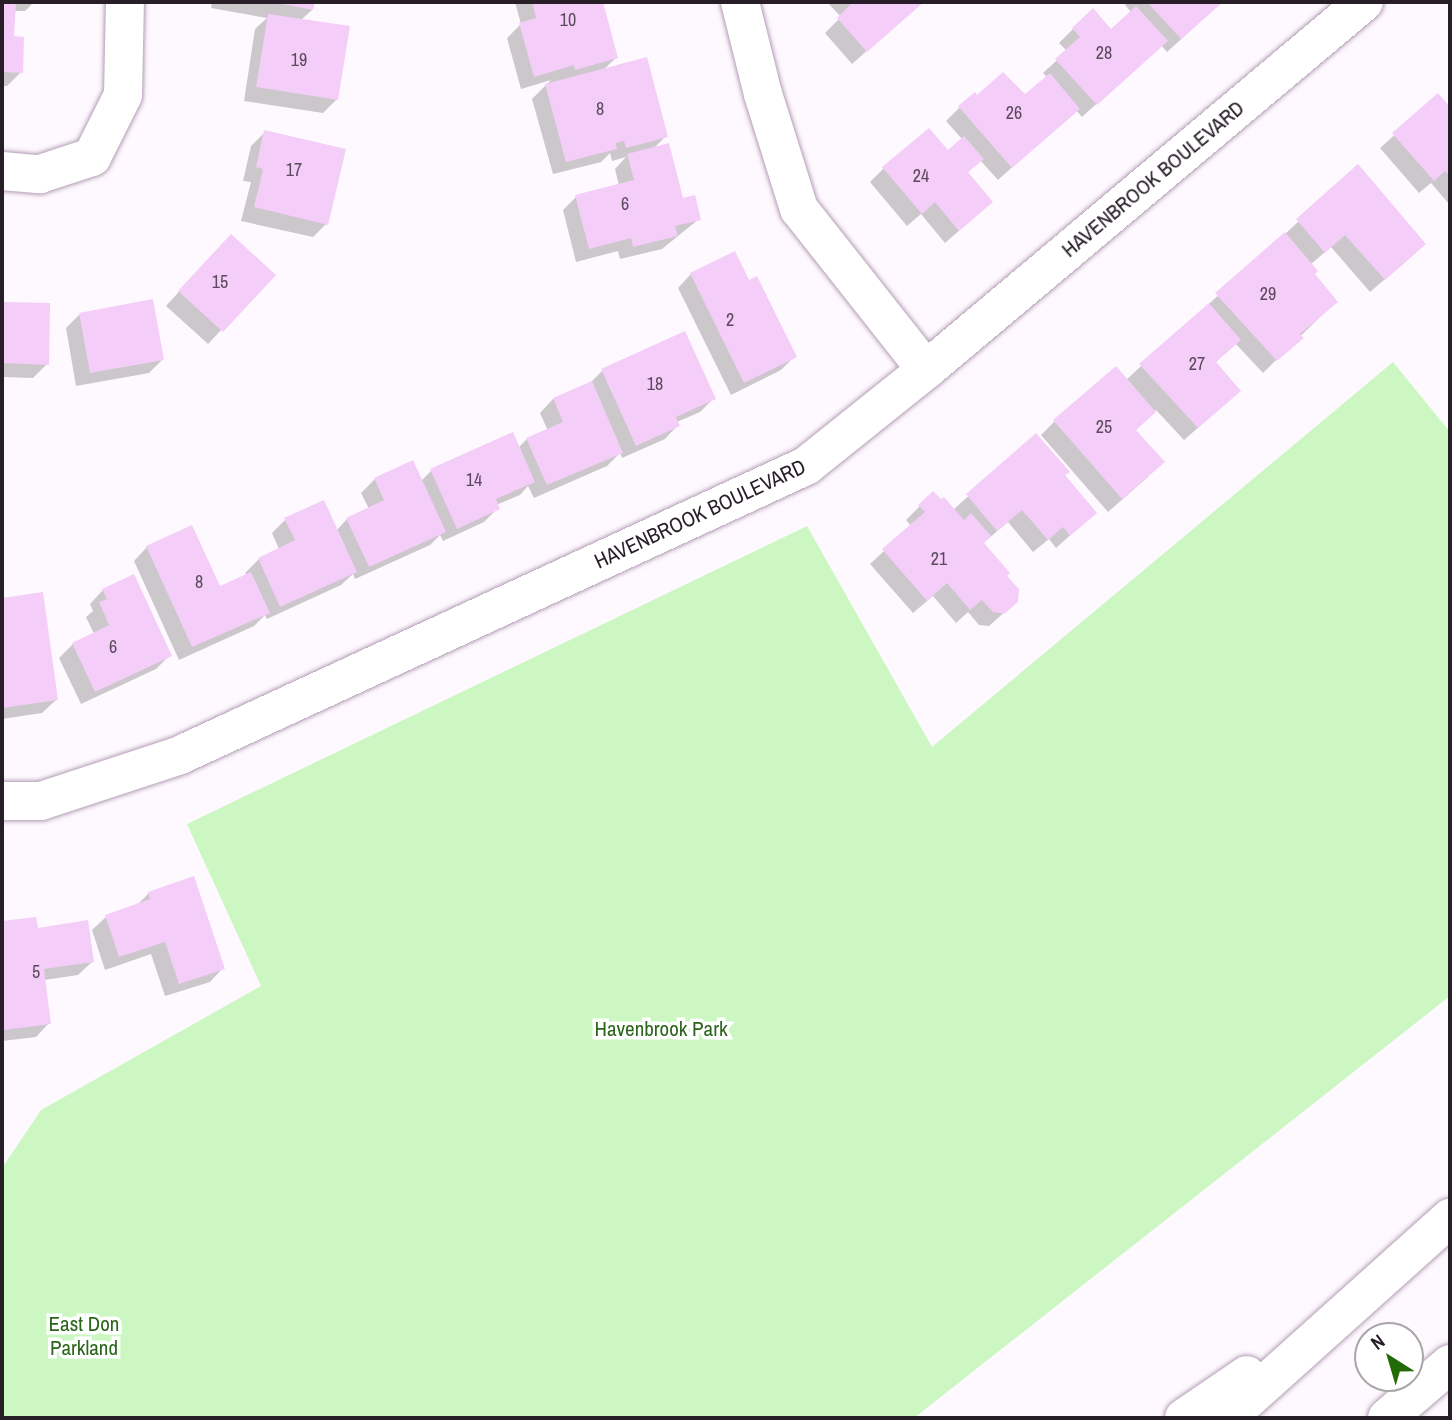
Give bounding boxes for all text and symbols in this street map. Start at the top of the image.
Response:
house number: 10 [560,9,576,31]
house number: 28 [1096,42,1112,64]
house number: 19 [291,49,307,71]
street label: HAVENBROOK BOULEVARD [1057,95,1249,263]
house number: 8 [596,98,604,120]
house number: 26 [1006,102,1022,124]
house number: 17 [286,159,302,181]
house number: 24 [913,165,929,187]
house number: 6 [621,193,629,215]
house number: 15 [212,271,228,293]
house number: 29 [1260,283,1276,305]
house number: 2 [726,309,734,331]
house number: 27 [1189,353,1205,375]
house number: 18 [647,373,663,395]
house number: 25 [1096,416,1112,438]
street label: HAVENBROOK BOULEVARD [590,454,810,574]
house number: 14 [466,469,482,491]
house number: 21 [931,548,947,570]
house number: 8 [195,571,203,593]
house number: 6 [109,636,117,658]
house number: 5 [32,961,40,983]
park label: Havenbrook Park [594,1016,728,1042]
park label: East Don Parkland [49,1311,119,1361]
north arrow [1354,1322,1424,1392]
text: N [1365,1328,1390,1356]

